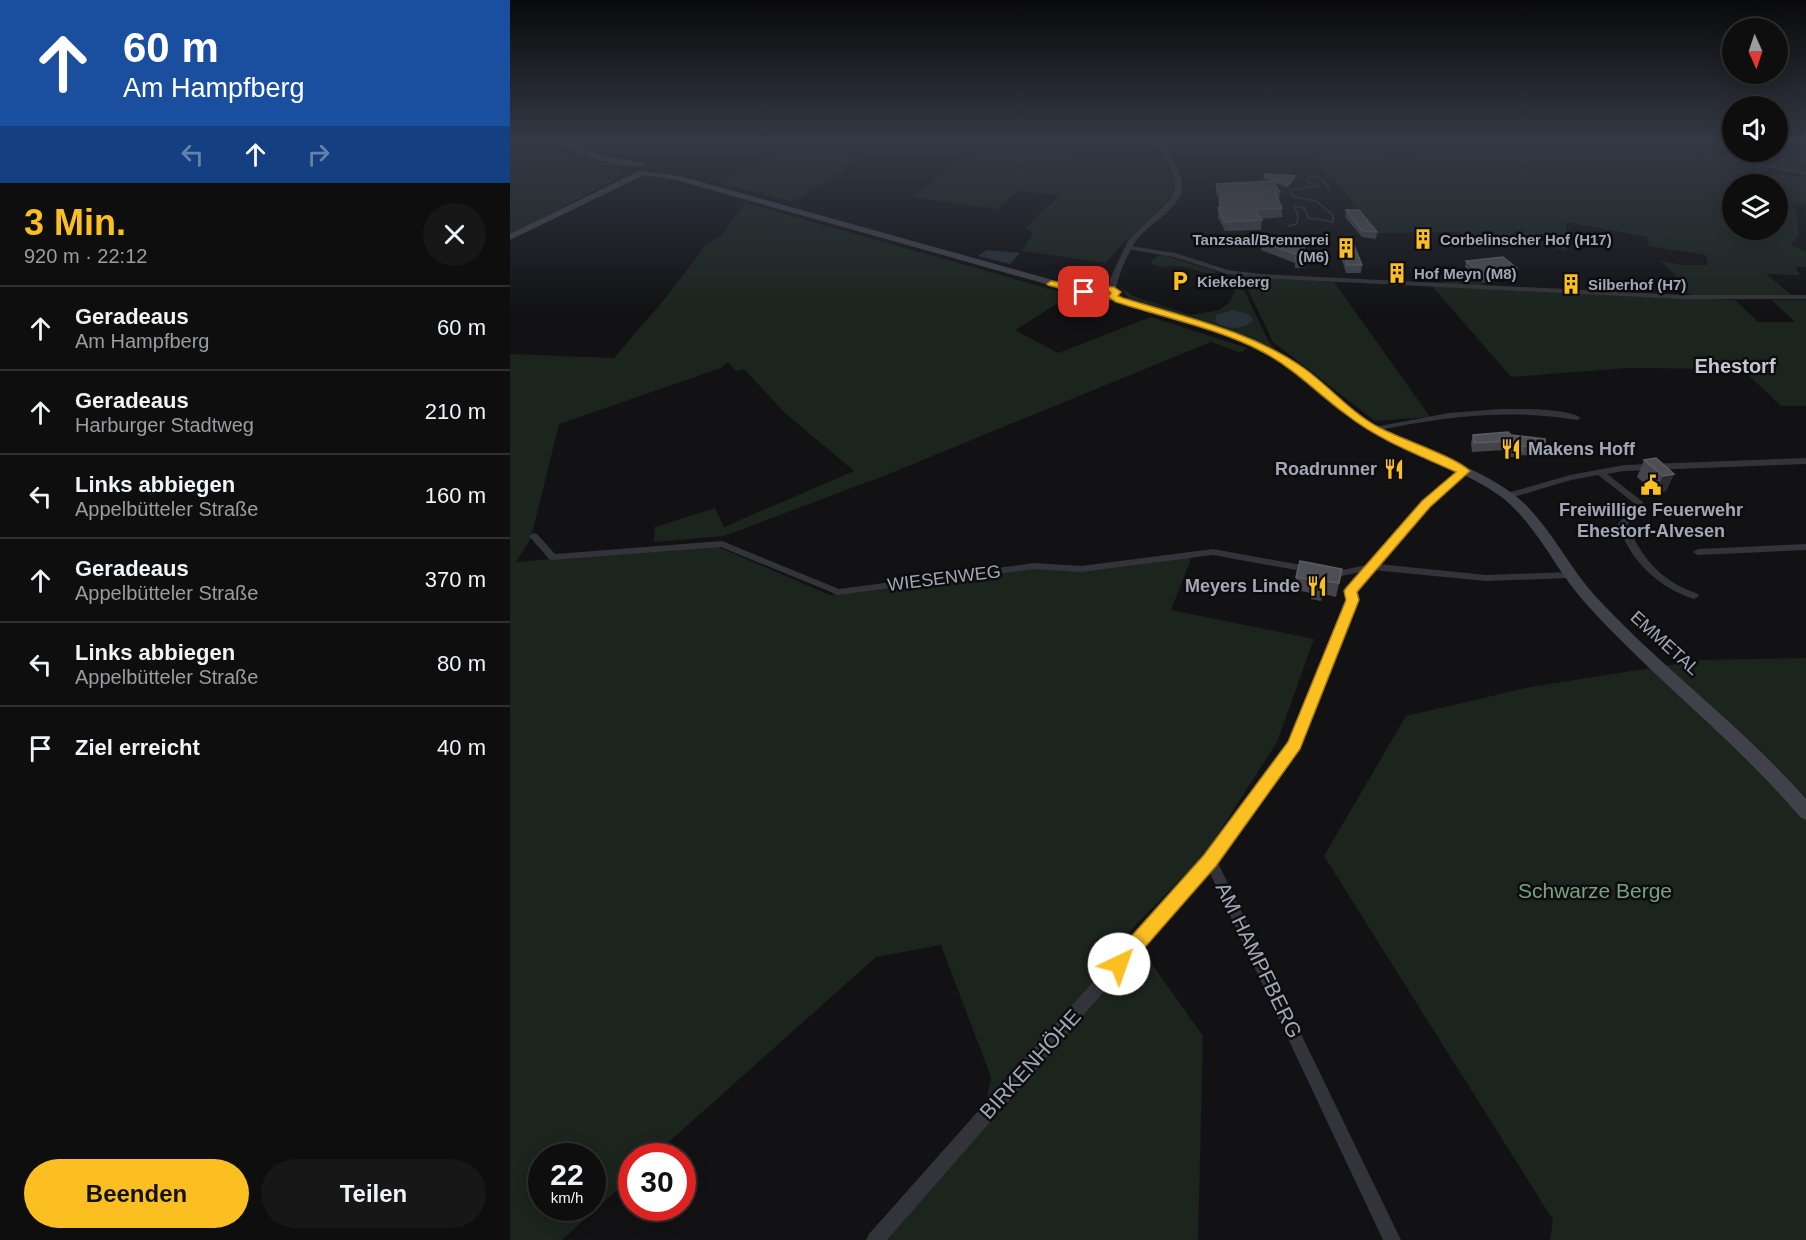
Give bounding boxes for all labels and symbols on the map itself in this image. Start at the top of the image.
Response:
north arrow [1722,18,1788,84]
building icon: Corbelinscher Hof (H17) [1411,227,1435,251]
place label: Tanzsaal/Brennerei (M6) [1193,231,1329,265]
place label: Corbelinscher Hof (H17) [1440,231,1612,248]
building icon: Tanzsaal/Brennerei (M6) [1334,236,1358,260]
building icon: Hof Meyn (M8) [1385,261,1409,285]
place label: Hof Meyn (M8) [1414,265,1517,282]
pin [1058,266,1109,317]
parking icon: Kiekeberg [1168,269,1192,293]
building icon: Silberhof (H7) [1559,272,1583,296]
place label: Kiekeberg [1197,273,1270,290]
place label: Silberhof (H7) [1588,276,1686,293]
district label: Ehestorf [1694,355,1776,377]
restaurant icon: Makens Hoff [1499,437,1523,461]
place label: Makens Hoff [1528,439,1636,459]
restaurant icon: Roadrunner [1382,457,1406,481]
place label: Roadrunner [1275,459,1377,479]
public building icon: Freiwillige Feuerwehr Ehestorf-Alvesen [1639,473,1663,497]
place label: Freiwillige Feuerwehr Ehestorf-Alvesen [1559,500,1743,541]
street label: WIESENWEG [886,561,1002,595]
restaurant icon: Meyers Linde [1305,574,1329,598]
place label: Meyers Linde [1185,576,1300,596]
street label: EMMETAL [1626,607,1704,679]
street label: AM HAMPFBERG [1211,878,1307,1042]
park label: Schwarze Berge [1518,879,1672,902]
position arrow [1087,932,1151,996]
street label: BIRKENHÖHE [975,1005,1085,1123]
speed limit sign: 30 [618,1143,696,1221]

